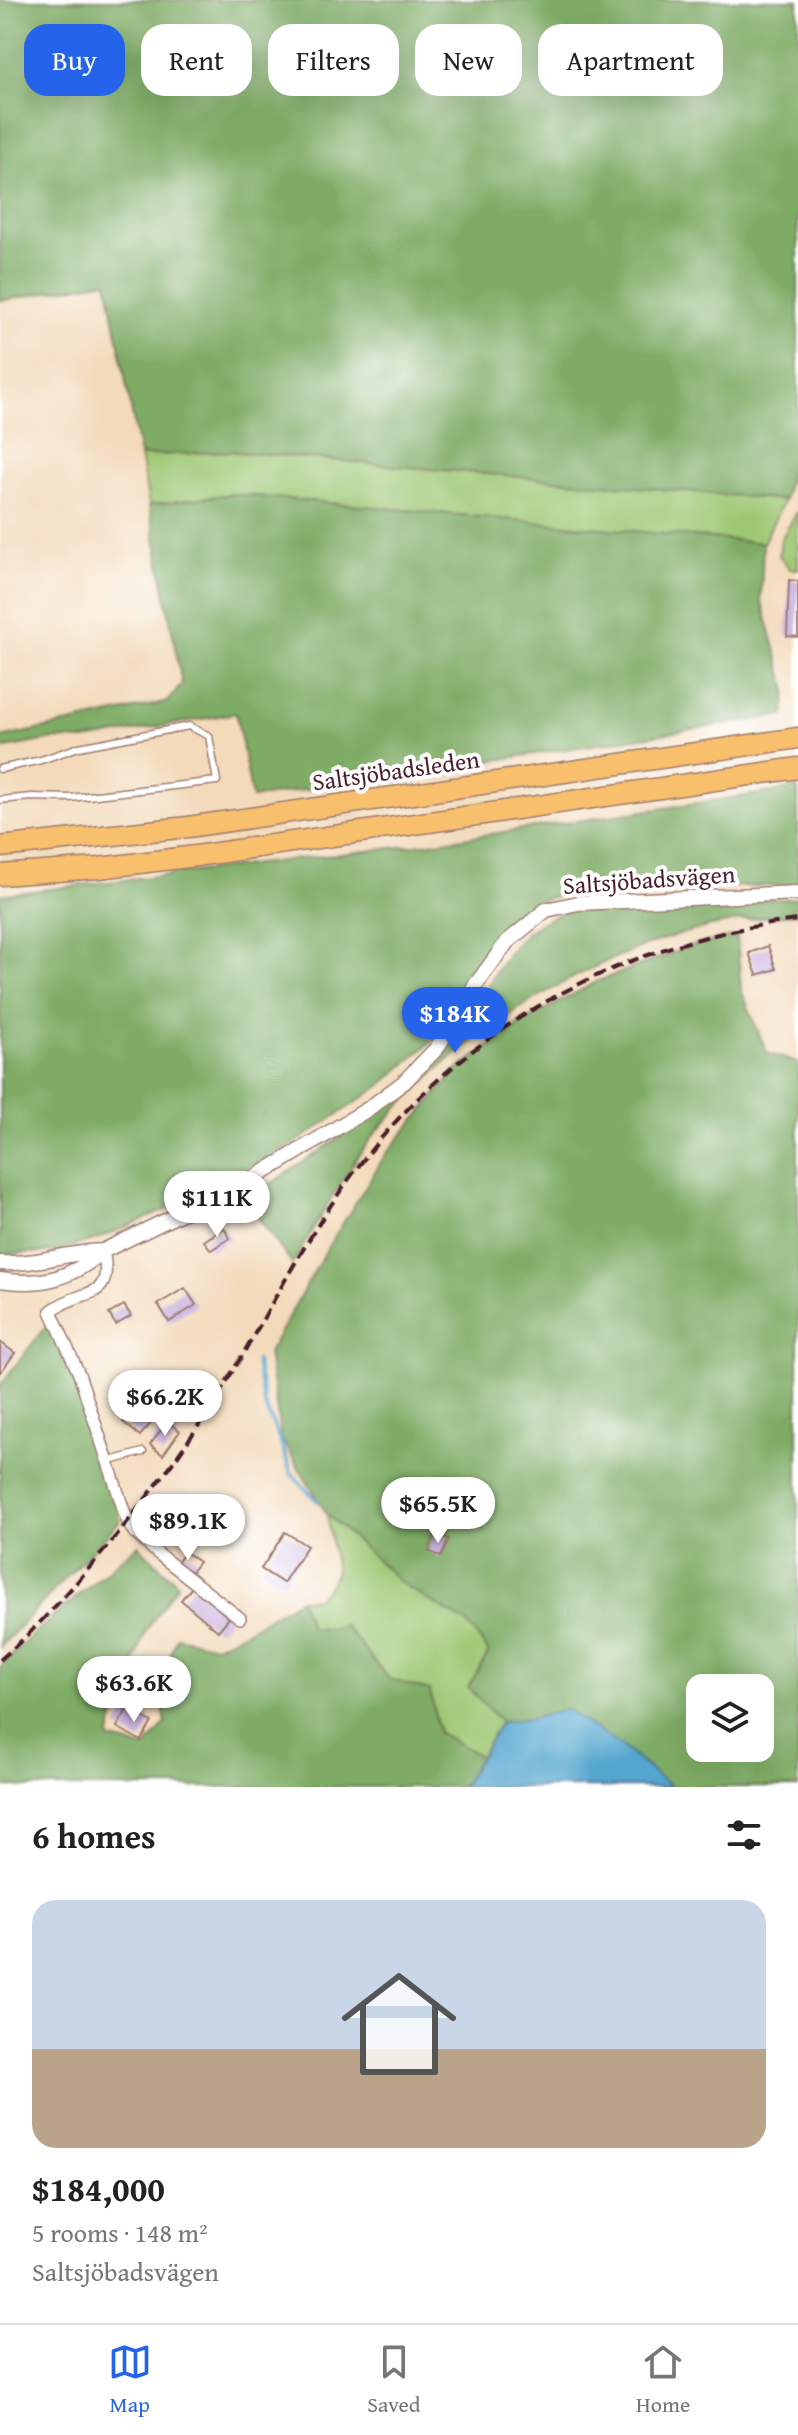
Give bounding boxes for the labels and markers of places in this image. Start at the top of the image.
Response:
pin: $184K [399,987,511,1055]
pin: $111K [161,1171,273,1239]
pin: $66.2K [100,1370,230,1438]
pin: $65.5K [373,1477,503,1545]
pin: $89.1K [123,1494,253,1562]
pin: $63.6K [69,1656,199,1724]

